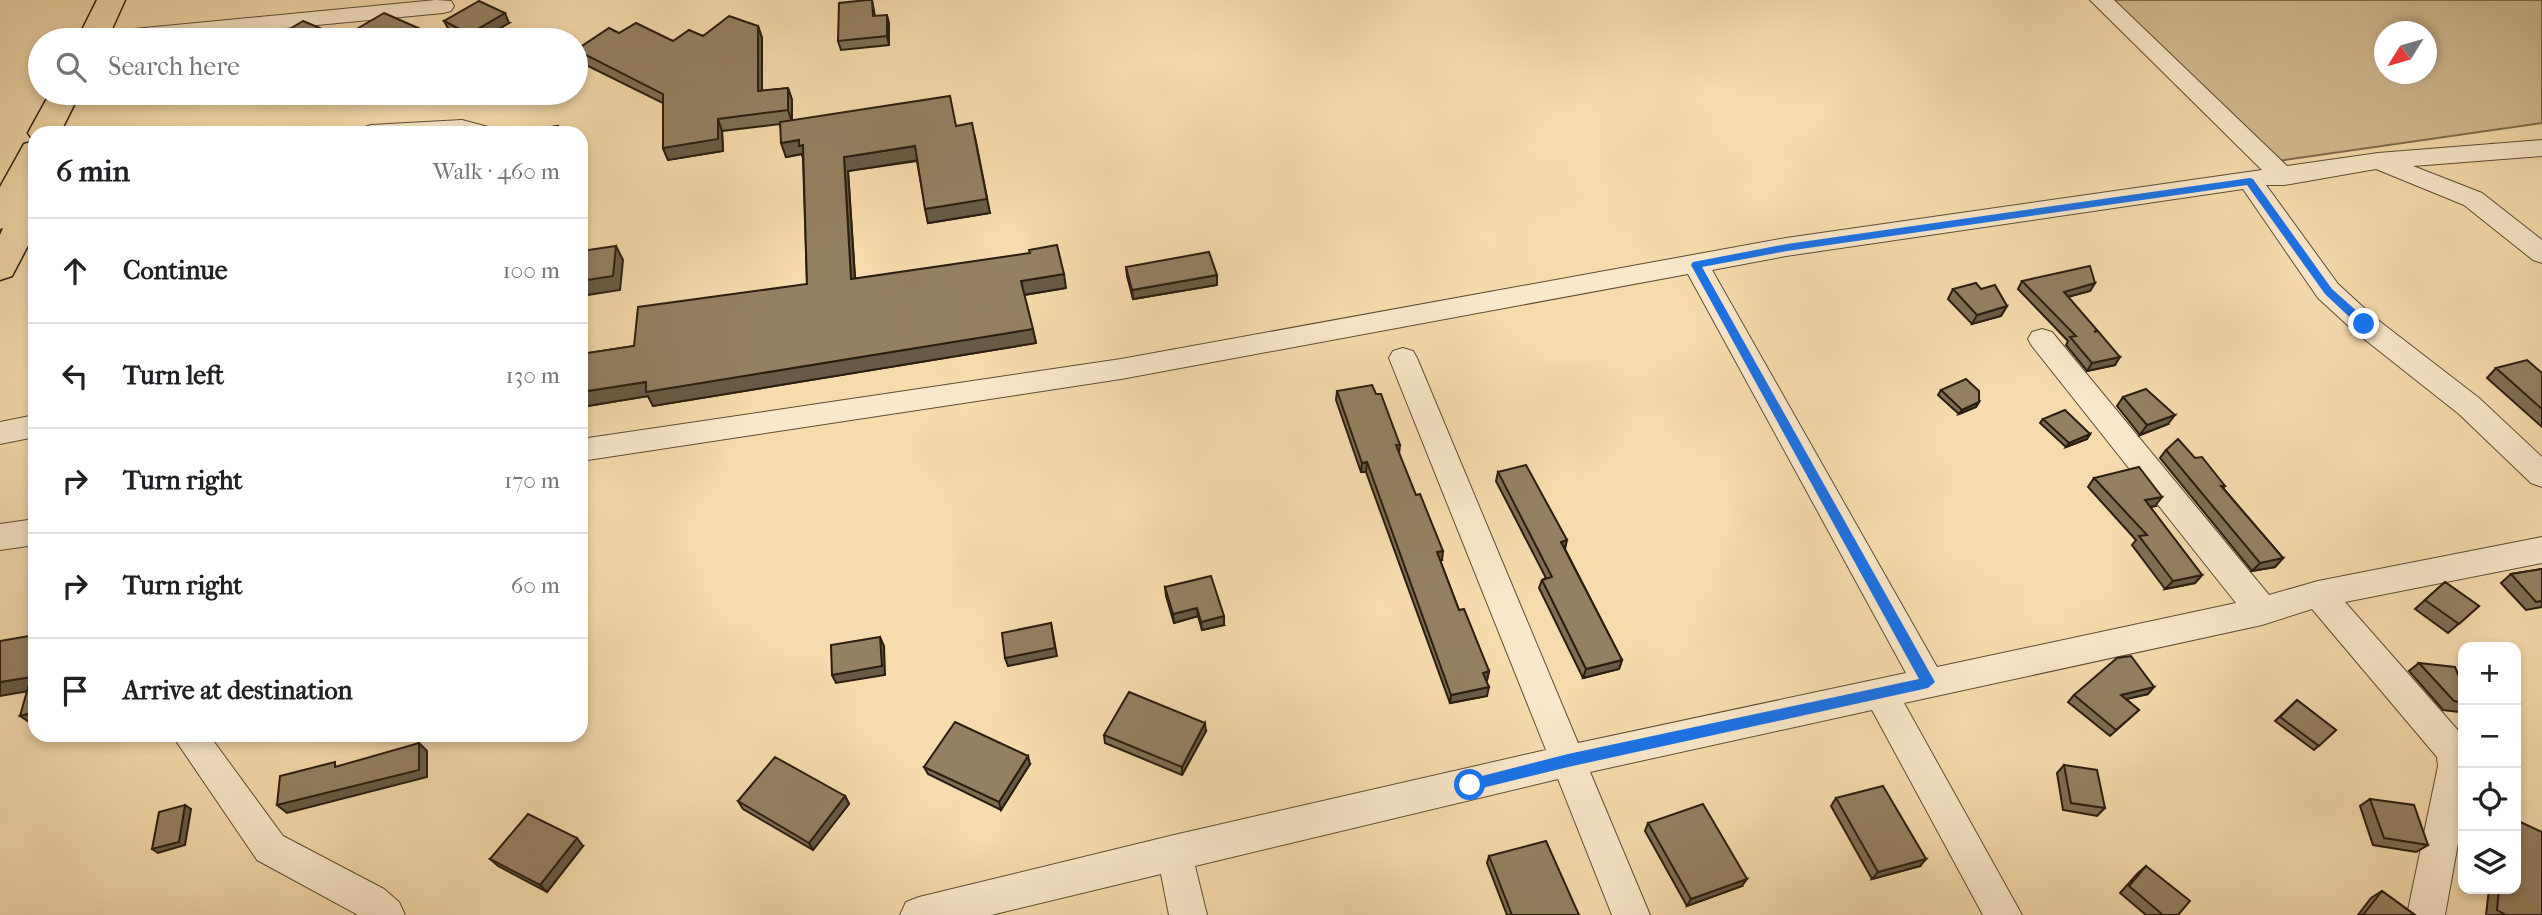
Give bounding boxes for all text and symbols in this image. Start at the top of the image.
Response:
north arrow [2374,21,2437,84]
search box [28,28,588,105]
icon: search [52,48,90,86]
text: Search here [108,51,240,82]
text: 6 min [56,154,130,189]
text: Walk · 460 m [433,158,560,185]
icon: ahead [56,252,94,290]
text: Continue [123,255,228,286]
text: 100 m [502,257,560,284]
route end [2348,308,2379,339]
icon: left [56,357,94,395]
text: Turn left [123,360,224,391]
text: 130 m [506,362,560,389]
icon: right [56,462,94,500]
text: Turn right [123,465,243,496]
text: 170 m [504,467,560,494]
icon: right [56,567,94,605]
text: Turn right [123,570,243,601]
text: 60 m [511,572,560,599]
map controls [2458,642,2521,894]
button: + [2458,642,2521,705]
icon: arrive [56,672,94,710]
text: Arrive at destination [123,675,353,706]
button: − [2458,705,2521,768]
button: locate [2458,768,2521,831]
route start [1454,769,1485,800]
button: layers [2458,831,2521,894]

